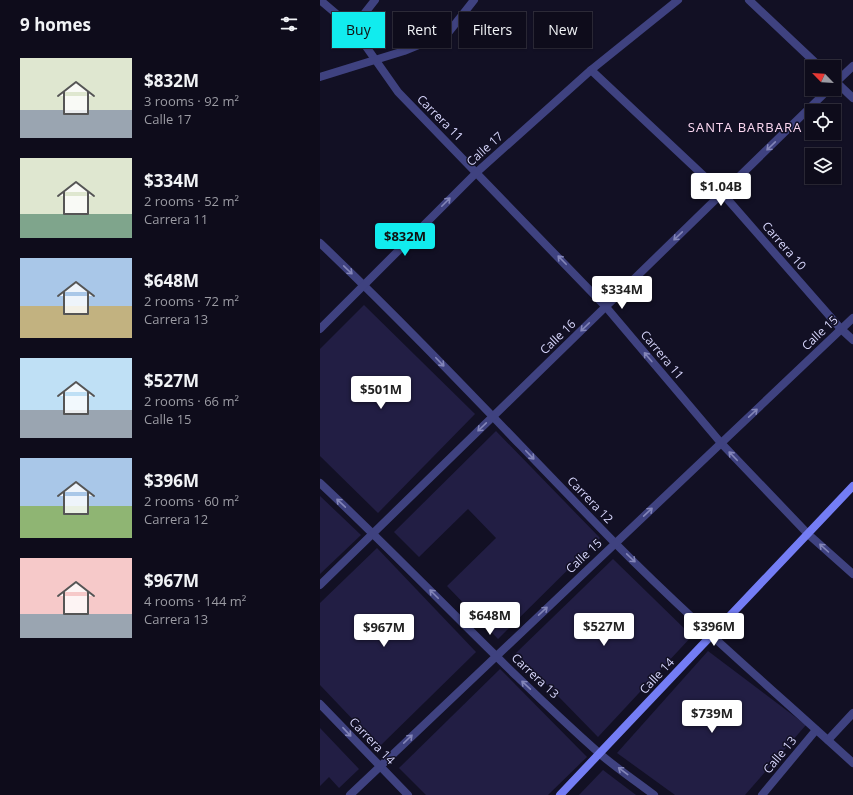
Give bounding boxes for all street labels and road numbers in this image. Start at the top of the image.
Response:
street label: Carrera 11 [413,91,467,145]
street label: Calle 17 [463,128,507,170]
street label: Carrera 10 [759,218,810,274]
street label: Calle 15 [798,311,842,354]
street label: Calle 16 [536,315,579,358]
street label: Carrera 11 [637,327,688,383]
street label: Carrera 12 [564,472,617,527]
street label: Calle 15 [562,534,606,577]
street label: Carrera 13 [508,649,563,702]
street label: Calle 14 [635,654,678,698]
street label: Carrera 14 [346,713,399,768]
street label: Calle 13 [759,732,800,777]

